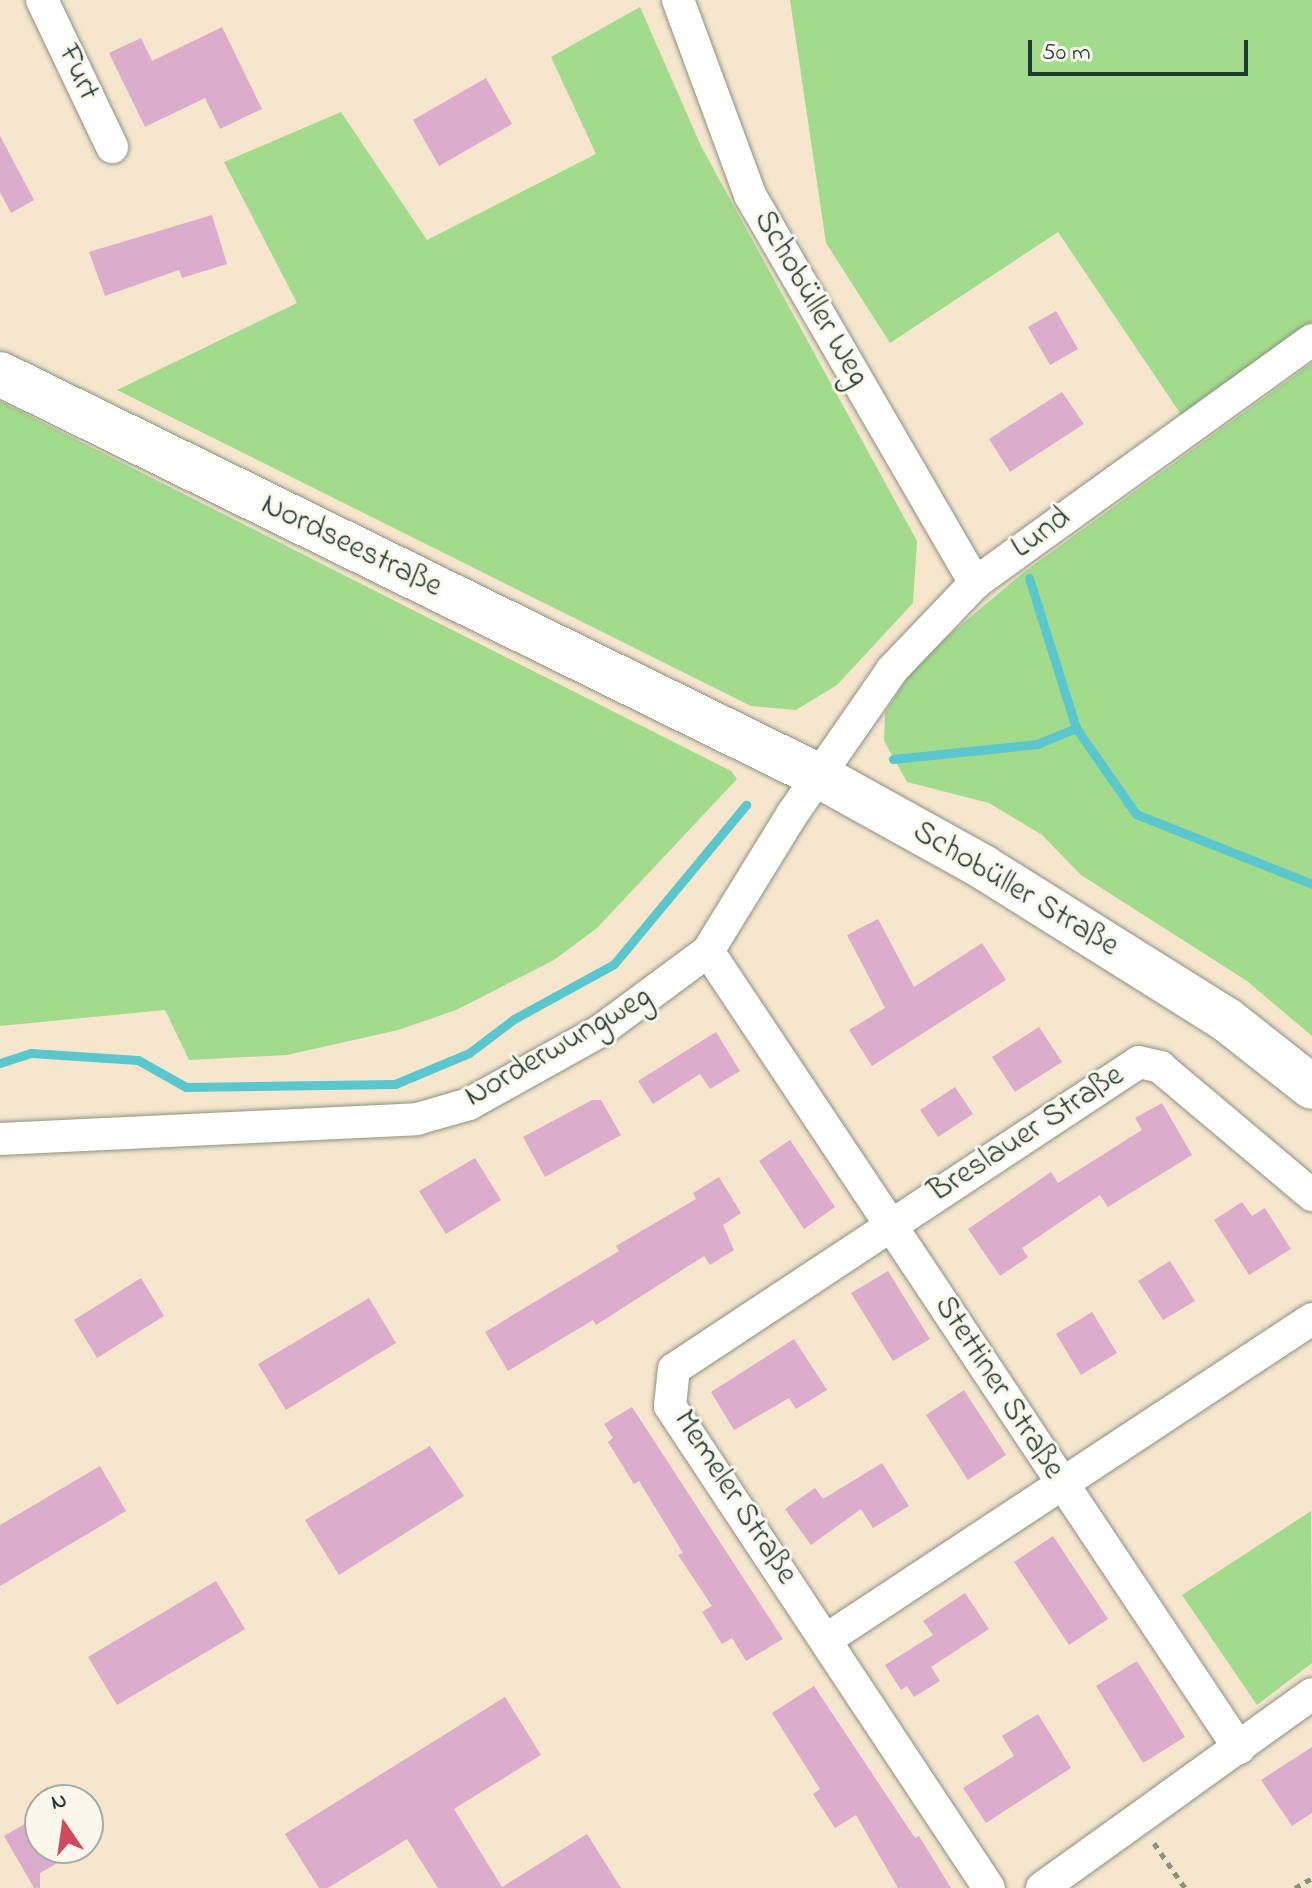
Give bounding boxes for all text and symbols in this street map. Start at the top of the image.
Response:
scale bar [1032,24,1252,74]
text: 50 m [1042,36,1091,71]
street label: Furt [47,39,107,107]
street label: Schobüller Weg [744,204,876,394]
street label: Nordseestraße [254,487,448,607]
street label: Lund [1005,500,1079,568]
street label: Schobüller Straße [905,813,1125,967]
street label: Norderwungweg [459,979,659,1117]
street label: Breslauer Straße [922,1058,1132,1212]
street label: Stettiner Straße [925,1289,1071,1487]
street label: Memeler Straße [663,1404,805,1592]
north arrow [24,1784,104,1864]
text: N [48,1785,70,1820]

